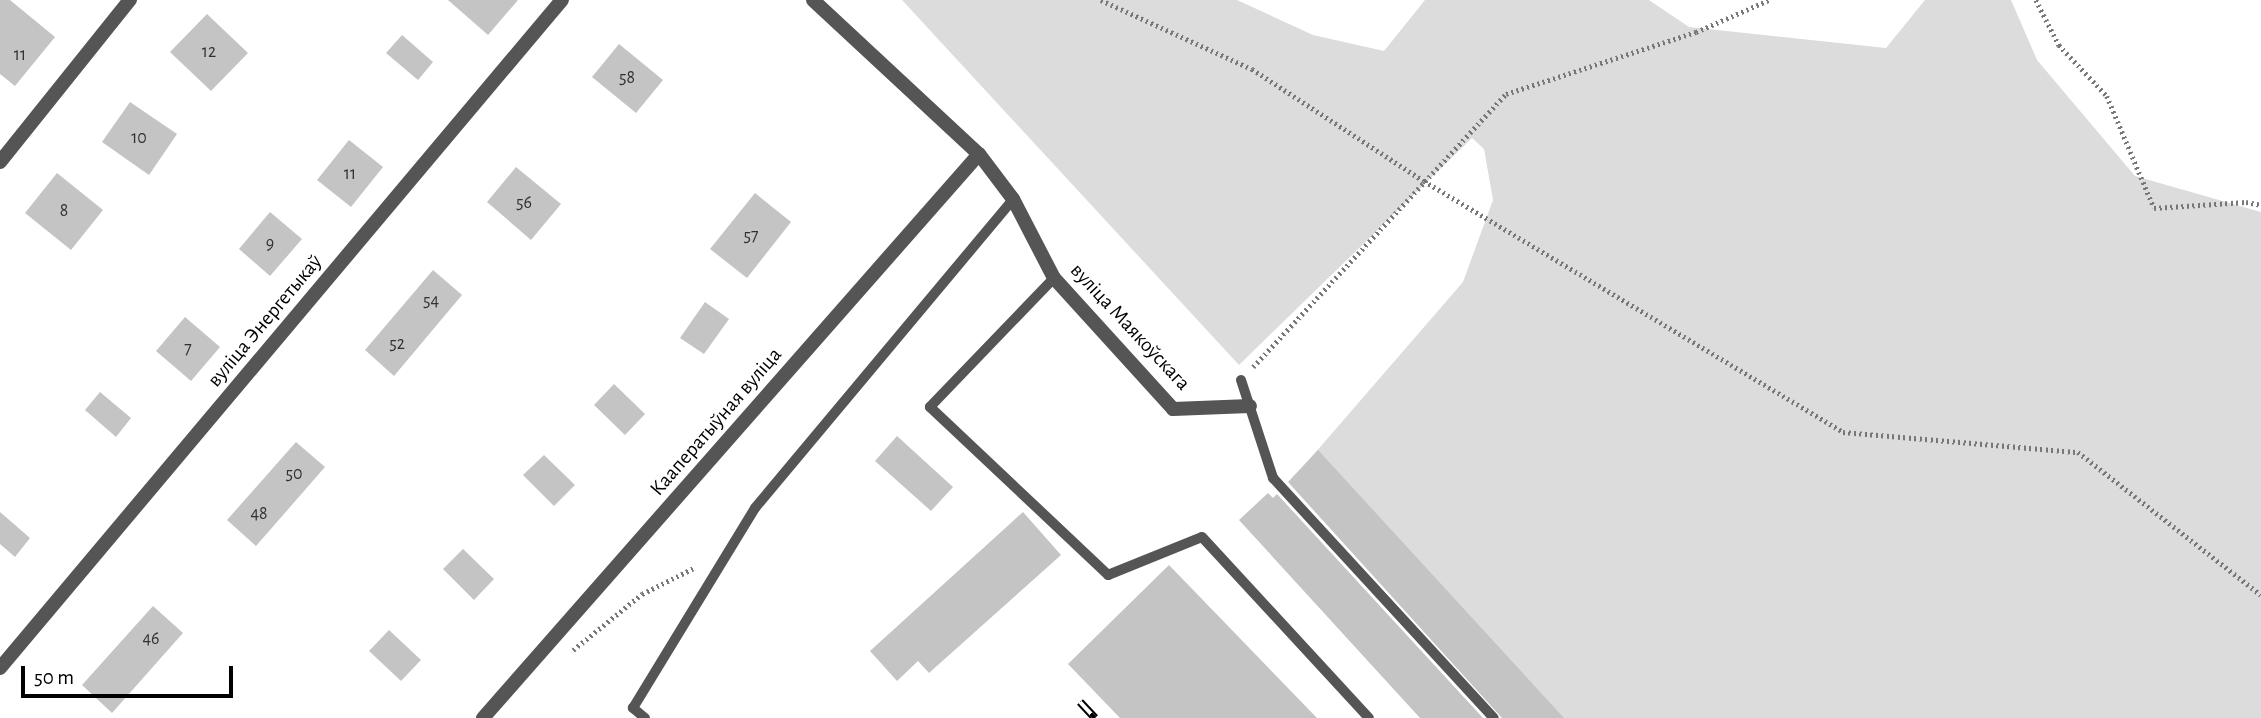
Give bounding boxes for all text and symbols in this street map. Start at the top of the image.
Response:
house number: 12 [202,41,216,63]
house number: 11 [14,44,26,66]
house number: 58 [619,67,635,89]
house number: 10 [131,127,147,149]
house number: 11 [344,163,356,185]
house number: 56 [516,192,532,214]
house number: 8 [60,200,68,222]
house number: 57 [743,225,759,247]
house number: 9 [266,233,274,255]
street label: вуліца Энергетыкаў [202,250,328,392]
street label: вуліца Маякоўскага [1065,258,1195,396]
house number: 54 [423,290,439,312]
house number: 52 [389,333,405,355]
house number: 7 [184,338,192,360]
street label: Кааператыўная вуліца [645,343,787,501]
house number: 50 [285,463,303,485]
house number: 48 [250,503,268,525]
house number: 46 [142,628,160,650]
scale bar [24,652,236,696]
text: 50 m [34,667,74,688]

